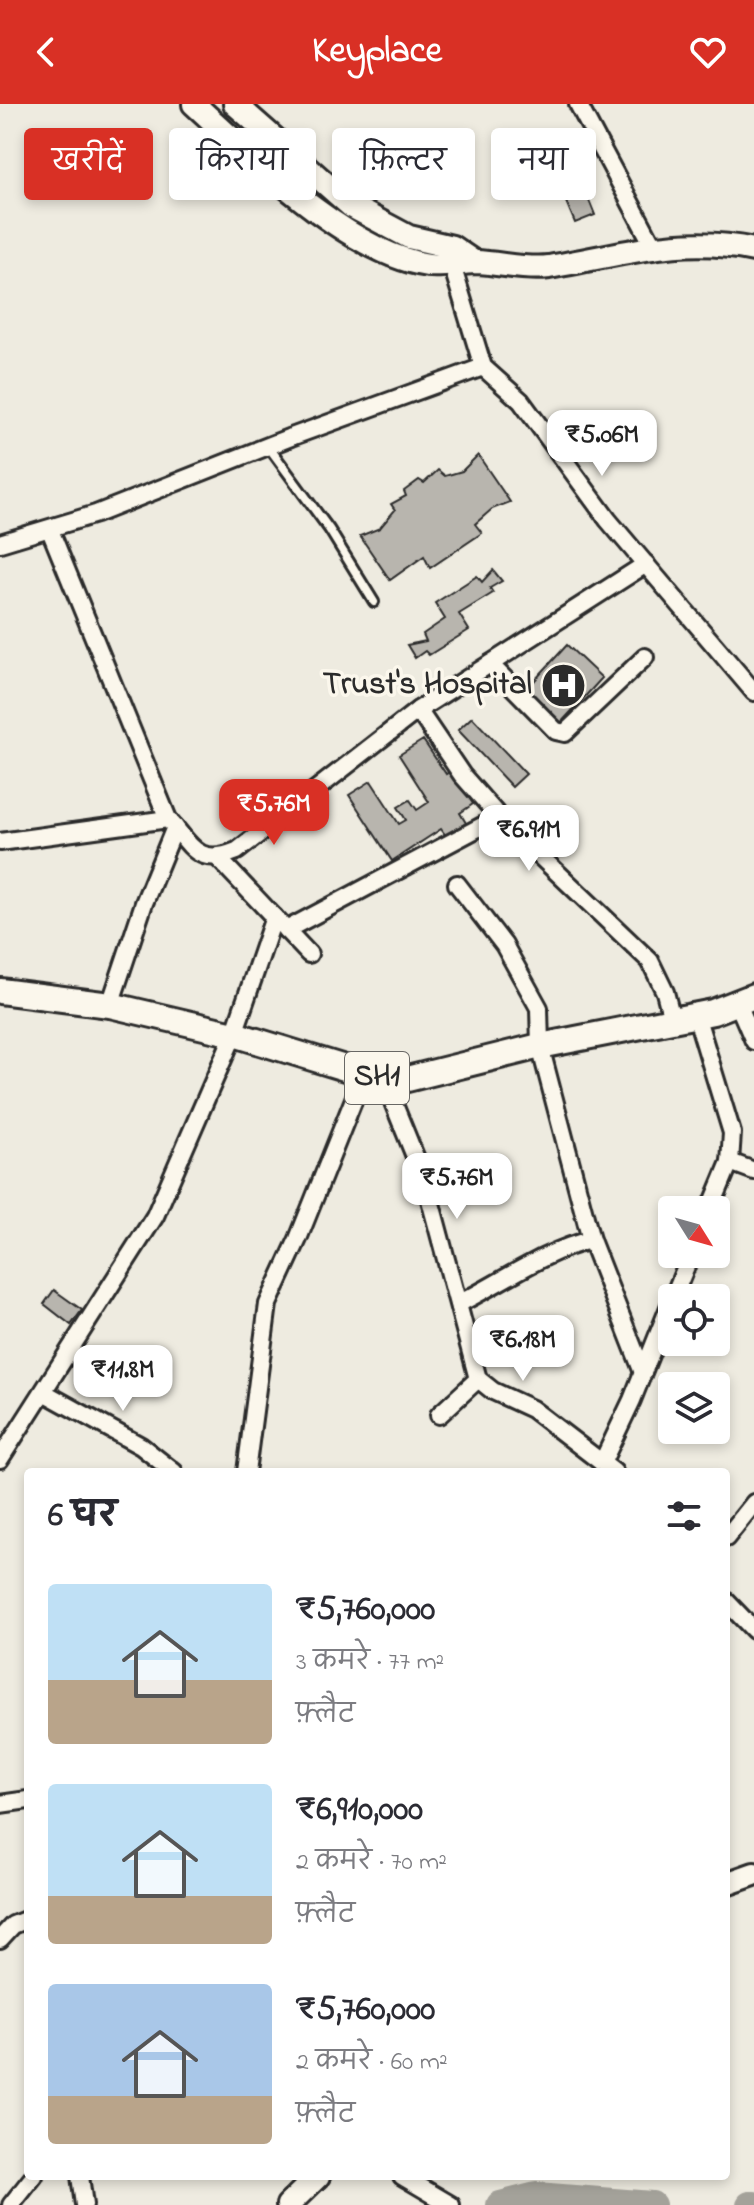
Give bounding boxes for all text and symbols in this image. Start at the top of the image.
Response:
text: Keyplace [312,26,442,79]
icon: back [24,30,68,74]
icon: heart [686,30,730,74]
chip: खरीदें [24,128,153,200]
chip: किराया [169,128,316,200]
chip: फ़िल्टर [332,128,475,200]
chip: नया [491,128,596,200]
pin: ₹5.06M [537,410,667,478]
text: ₹5.06M [565,417,639,455]
hospital icon: Trust's Hospital [539,661,587,709]
place label: Trust's Hospital [323,662,532,709]
pin: ₹5.76M [209,779,339,847]
text: ₹5.76M [237,786,311,824]
pin: ₹6.91M [464,805,594,873]
text: ₹6.91M [497,812,561,850]
road number: SH1 [345,1052,409,1104]
pin: ₹5.76M [392,1153,522,1221]
text: ₹5.76M [420,1160,494,1198]
north arrow [658,1196,730,1268]
map controls [658,1196,730,1444]
button: locate [658,1284,730,1356]
pin: ₹6.18M [458,1315,588,1383]
text: ₹6.18M [490,1322,556,1360]
pin: ₹11.8M [58,1345,188,1413]
text: ₹11.8M [92,1352,154,1390]
button: layers [658,1372,730,1444]
text: 6 घर [48,1492,117,1542]
icon: filters [662,1494,706,1538]
text: ₹5,760,000 [296,1586,435,1636]
icon: home [112,1616,208,1712]
text: 3 कमरे · 77 m² [296,1644,444,1682]
text: फ़्लैट [296,1697,355,1735]
text: ₹6,910,000 [296,1786,423,1836]
icon: home [112,1816,208,1912]
text: 2 कमरे · 70 m² [296,1844,447,1882]
text: फ़्लैट [296,1897,355,1935]
text: ₹5,760,000 [296,1986,435,2036]
icon: home [112,2016,208,2112]
text: 2 कमरे · 60 m² [296,2044,448,2082]
text: फ़्लैट [296,2097,355,2135]

